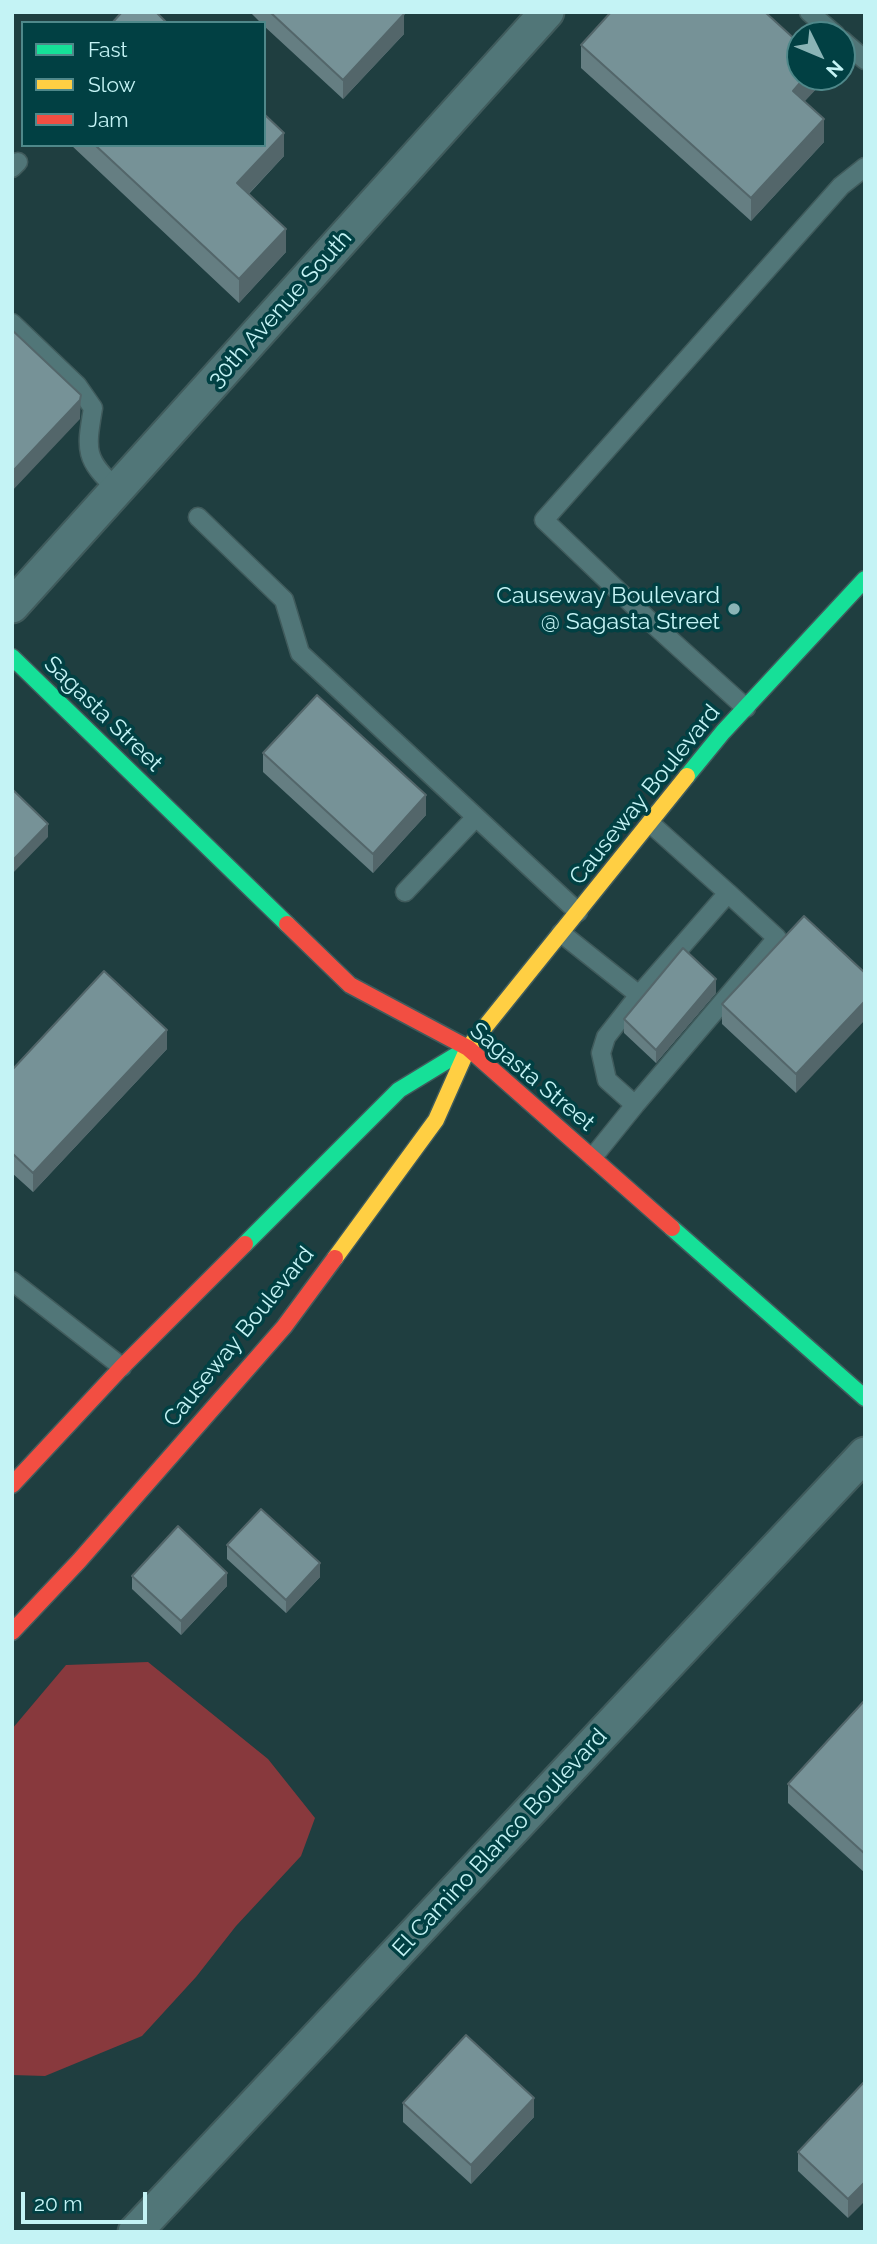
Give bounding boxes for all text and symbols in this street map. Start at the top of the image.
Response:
legend [21,21,266,147]
north arrow [786,21,856,91]
text: Fast [88,37,128,62]
text: N [822,56,848,82]
text: Slow [88,72,136,97]
text: Jam [88,107,129,132]
street label: 30th Avenue South [202,225,358,393]
place label: Causeway Boulevard @ Sagasta Street [496,582,720,636]
marker: Causeway Boulevard @ Sagasta Street [726,601,742,617]
street label: Sagasta Street [38,651,168,777]
street label: Causeway Boulevard [564,699,726,891]
street label: Sagasta Street [464,1017,600,1137]
street label: Causeway Boulevard [158,1241,320,1433]
street label: El Camino Blanco Boulevard [387,1723,613,1963]
scale bar [24,2178,150,2222]
text: 20 m [34,2191,82,2216]

